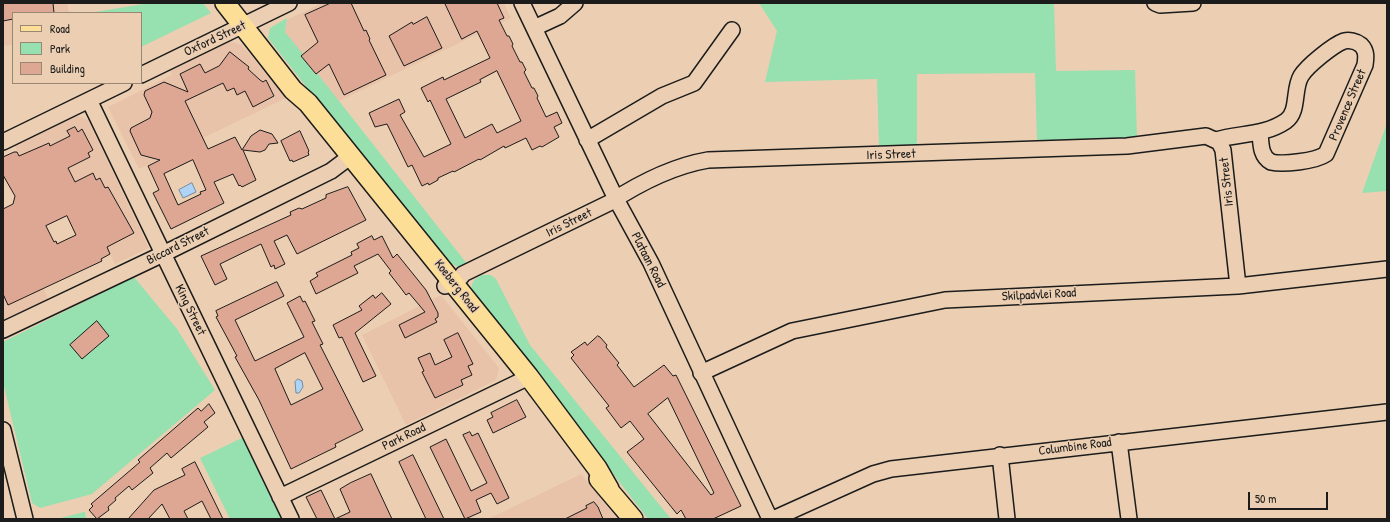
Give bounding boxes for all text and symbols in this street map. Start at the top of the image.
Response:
legend [12,12,142,84]
street label: Oxford Street [182,18,248,60]
text: Road [50,20,70,37]
text: Park [50,40,70,57]
text: Building [50,60,85,77]
street label: Provence Street [1326,67,1370,143]
street label: Iris Street [866,146,916,164]
street label: Iris Street [1217,157,1237,207]
street label: Iris Street [543,205,595,241]
street label: Biccard Street [144,224,212,268]
street label: Plataan Road [628,230,668,290]
street label: Koeberg Road [431,256,481,316]
street label: King Street [171,282,209,338]
street label: Skilpadvlei Road [1001,285,1077,305]
street label: Park Road [380,420,428,454]
street label: Columbine Road [1038,435,1112,459]
scale bar [1250,484,1330,510]
text: 50 m [1255,490,1276,507]

